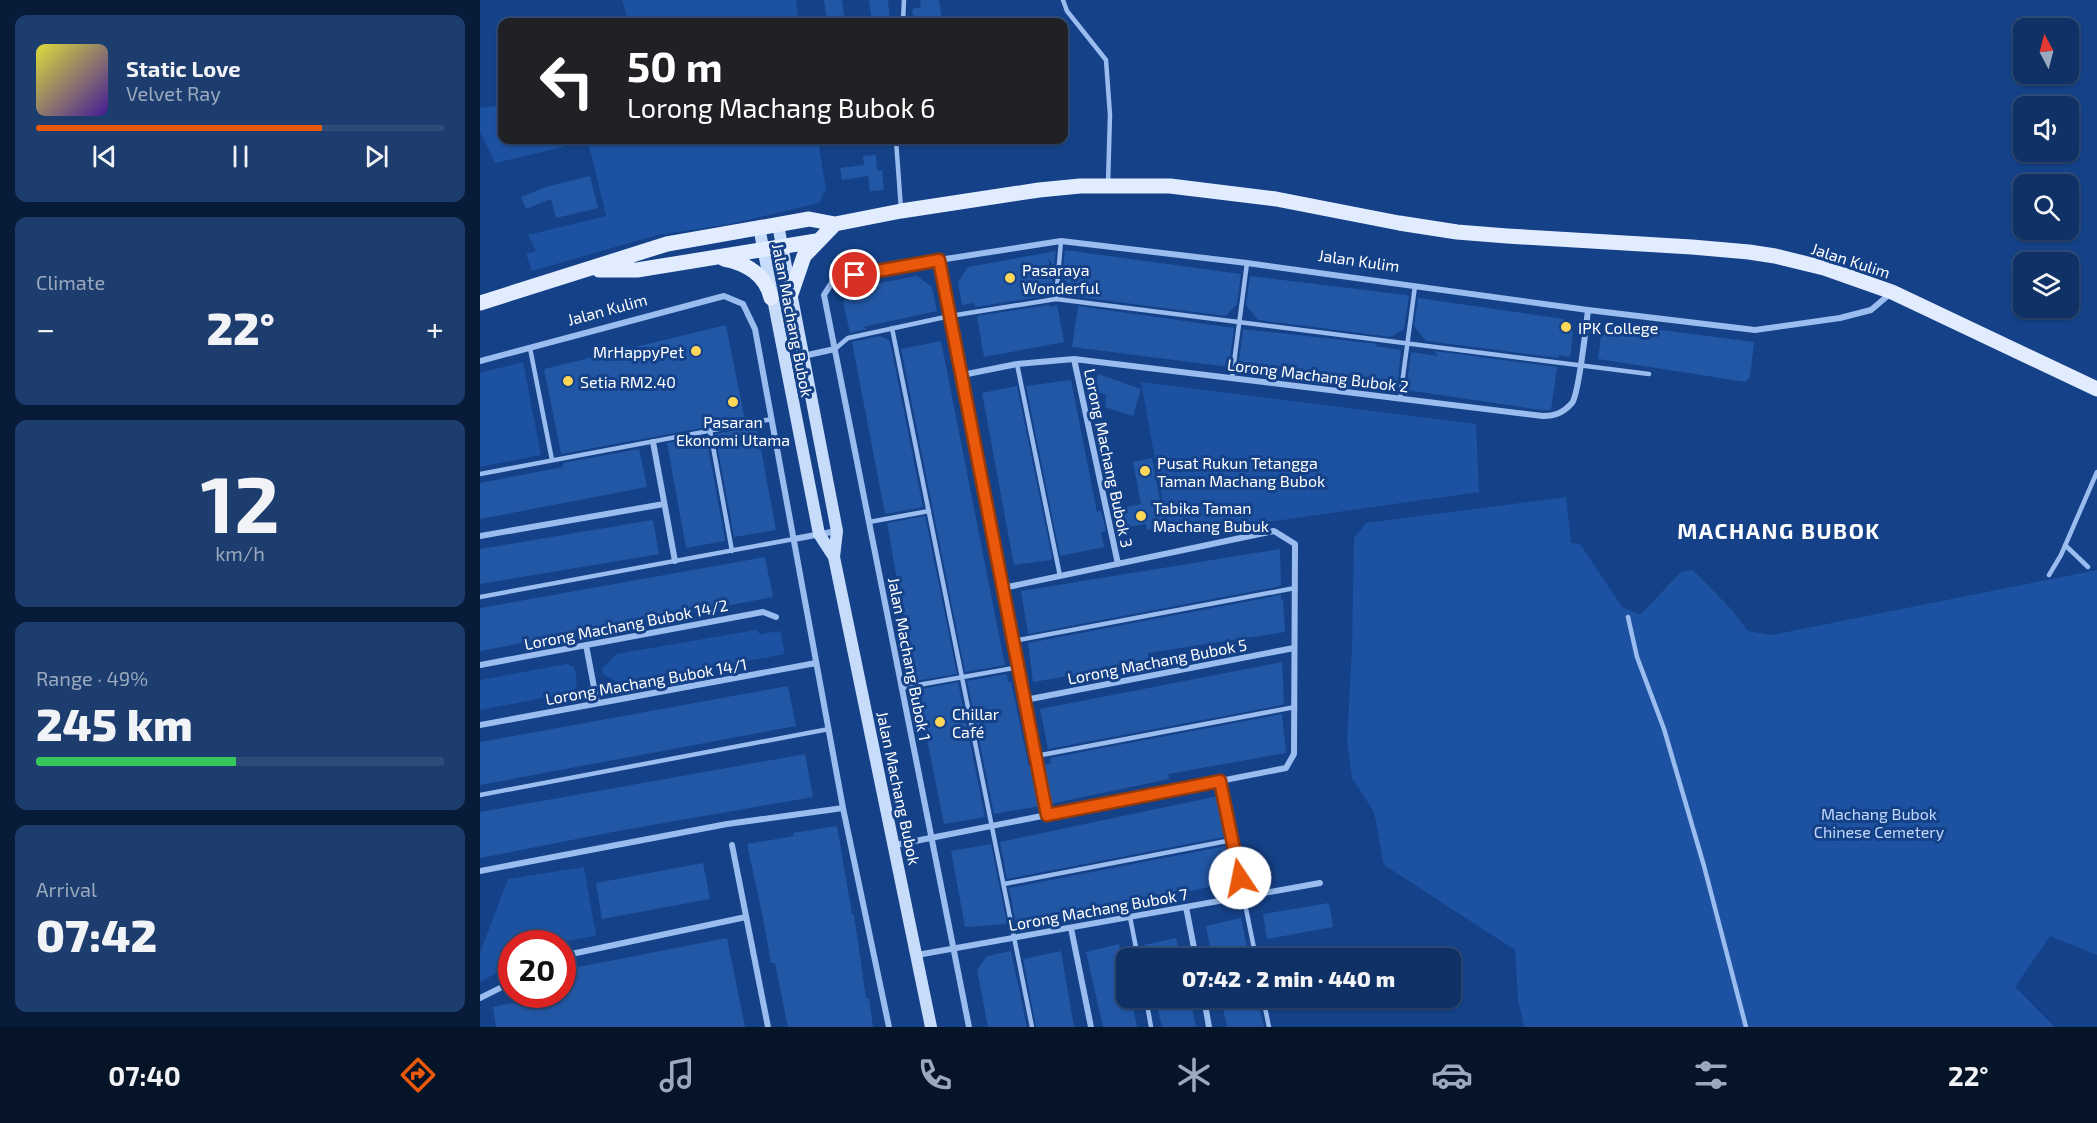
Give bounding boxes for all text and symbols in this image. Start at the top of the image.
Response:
north arrow [2013,18,2079,84]
map controls [2013,18,2079,318]
text: 50 m [627,40,723,90]
icon: left [528,42,606,120]
text: Static Love [126,55,241,81]
text: Velvet Ray [126,81,221,105]
text: Lorong Machang Bubok 6 [627,91,936,123]
button: sound [2013,96,2079,162]
icon: previous [88,140,121,173]
icon: pause [224,140,257,173]
icon: next [360,140,393,173]
button: search [2013,174,2079,240]
street label: Jalan Kulim [1809,238,1893,282]
street label: Jalan Machang Bubok [769,241,817,399]
street label: Jalan Kulim [1317,245,1401,275]
pin [829,249,880,300]
button: layers [2013,252,2079,318]
icon: arrive [838,258,871,291]
place label: Pasaraya Wonderful [1022,260,1100,297]
text: Climate [36,270,105,294]
marker: Pasaraya Wonderful [1003,271,1017,285]
street label: Jalan Kulim [565,289,649,329]
text: 22° [206,300,275,354]
text: − [36,308,55,348]
text: + [426,308,444,348]
place label: IPK College [1578,318,1658,337]
marker: IPK College [1559,320,1573,334]
place label: MrHappyPet [593,342,684,361]
marker: MrHappyPet [689,344,703,358]
street label: Lorong Machang Bubok 2 [1226,354,1410,396]
street label: Lorong Machang Bubok 3 [1081,367,1137,549]
place label: Setia RM2.40 [580,372,676,391]
marker: Setia RM2.40 [561,374,575,388]
marker: Pasaran Ekonomi Utama [726,395,740,409]
place label: Pasaran Ekonomi Utama [676,412,790,449]
place label: Pusat Rukun Tetangga Taman Machang Bubok [1157,453,1325,490]
text: 12 [200,455,280,549]
marker: Pusat Rukun Tetangga Taman Machang Bubok [1138,464,1152,478]
place label: Tabika Taman Machang Bubuk [1153,498,1269,535]
marker: Tabika Taman Machang Bubuk [1134,509,1148,523]
district label: MACHANG BUBOK [1677,517,1881,543]
text: km/h [215,541,265,565]
street label: Jalan Machang Bubok 1 [885,576,935,742]
street label: Lorong Machang Bubok 14/2 [523,595,729,653]
street label: Lorong Machang Bubok 5 [1066,634,1248,688]
street label: Lorong Machang Bubok 14/1 [544,654,748,708]
text: Range · 49% [36,666,148,690]
text: 245 km [36,696,193,750]
place label: Chillar Café [952,704,1000,741]
street label: Jalan Machang Bubok [873,709,925,867]
marker: Chillar Café [933,715,947,729]
park label: Machang Bubok Chinese Cemetery [1814,804,1945,841]
position arrow [1208,846,1272,910]
text: Arrival [36,877,97,901]
street label: Lorong Machang Bubok 7 [1007,884,1189,934]
text: 07:42 [36,907,157,961]
speed limit sign: 20 [498,930,576,1008]
text: 07:42 · 2 min · 440 m [1182,965,1395,991]
icon: directions [397,1054,439,1096]
icon: music [656,1054,698,1096]
icon: phone [914,1054,956,1096]
icon: climate [1173,1054,1215,1096]
icon: car [1431,1054,1473,1096]
icon: filters [1690,1054,1732,1096]
text: 07:40 [108,1059,181,1091]
text: 22° [1948,1059,1989,1091]

